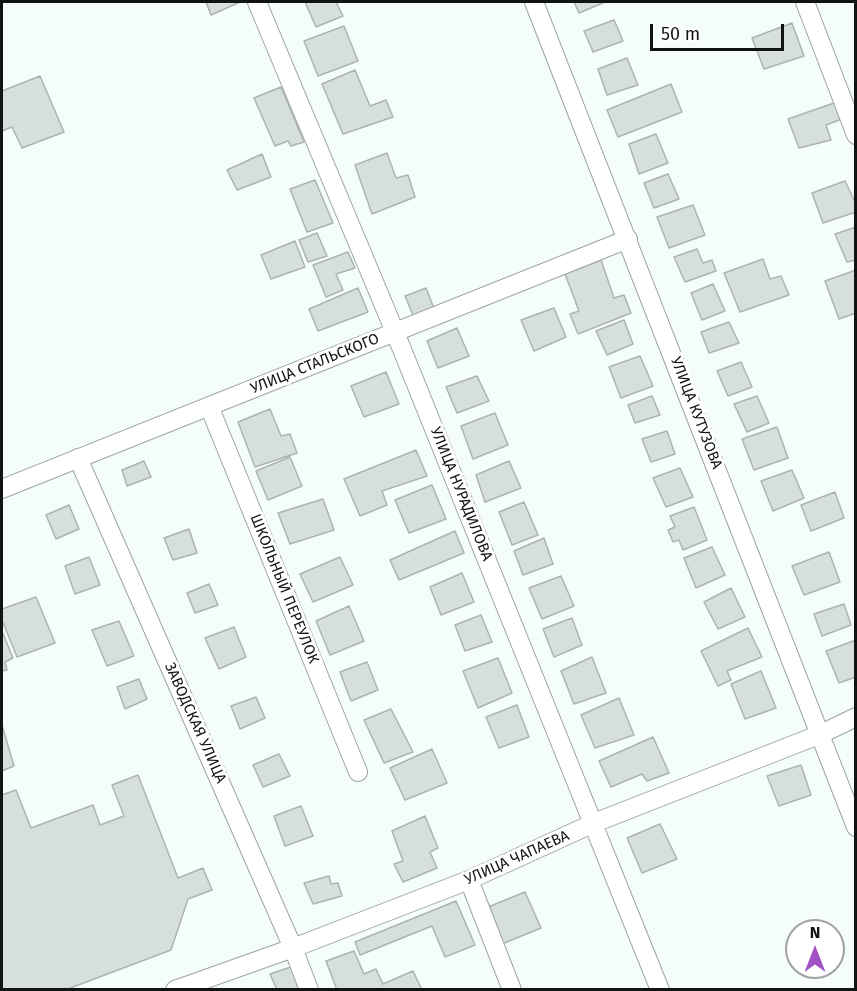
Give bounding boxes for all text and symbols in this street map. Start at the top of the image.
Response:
scale bar [653,12,786,50]
text: 50 m [661,23,700,45]
street label: УЛИЦА СТАЛЬСКОГО [248,330,382,398]
street label: УЛИЦА КУТУЗОВА [666,354,726,472]
street label: УЛИЦА НУРАДИЛОВА [426,425,496,563]
street label: ШКОЛЬНЫЙ ПЕРЕУЛОК [246,512,322,666]
street label: ЗАВОДСКАЯ УЛИЦА [160,660,230,786]
street label: УЛИЦА ЧАПАЕВА [462,827,572,889]
north arrow [785,919,845,979]
text: N [810,923,820,942]

